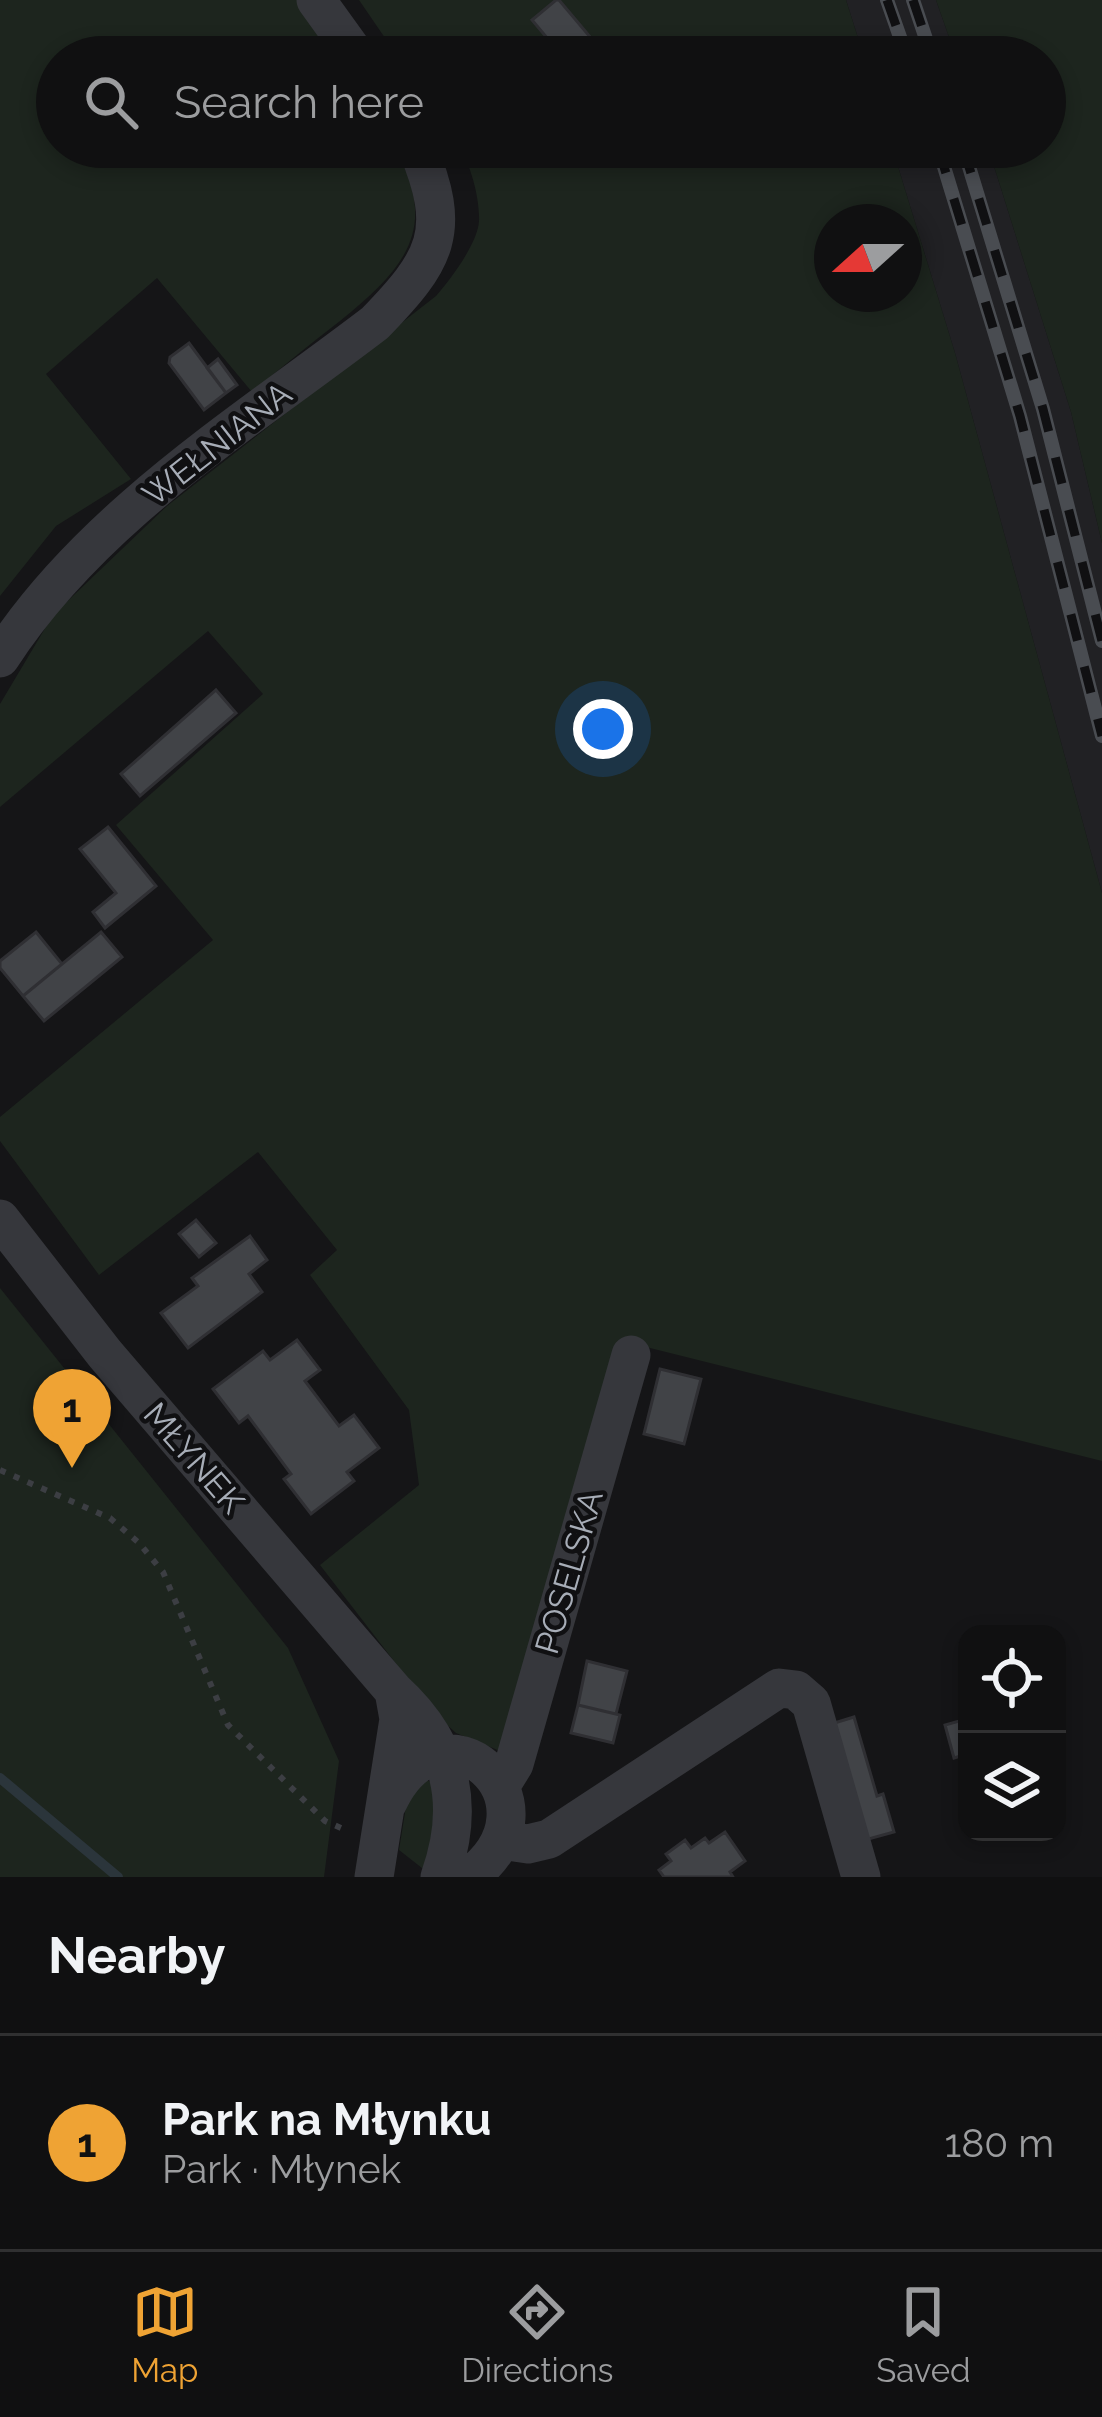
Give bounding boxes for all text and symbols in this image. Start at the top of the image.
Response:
search box [36,36,1066,168]
icon: search [78,69,144,135]
text: Search here [174,76,424,129]
north arrow [814,204,922,312]
street label: WEŁNIANA [135,374,299,514]
your location [573,699,633,759]
pin: 1 [33,1369,111,1468]
street label: MŁYNEK [136,1395,253,1522]
street label: POSELSKA [527,1486,611,1658]
map controls [958,1625,1066,1841]
button: locate [958,1625,1066,1733]
button: layers [958,1733,1066,1841]
text: Nearby [48,1925,225,1985]
text: Park na Młynku [162,2093,491,2146]
text: 1 [77,2120,97,2166]
text: 180 m [945,2120,1054,2166]
text: Park · Młynek [162,2146,401,2192]
tab: Map [131,2279,198,2390]
tab: Directions [461,2279,614,2390]
tab: Saved [876,2279,971,2390]

